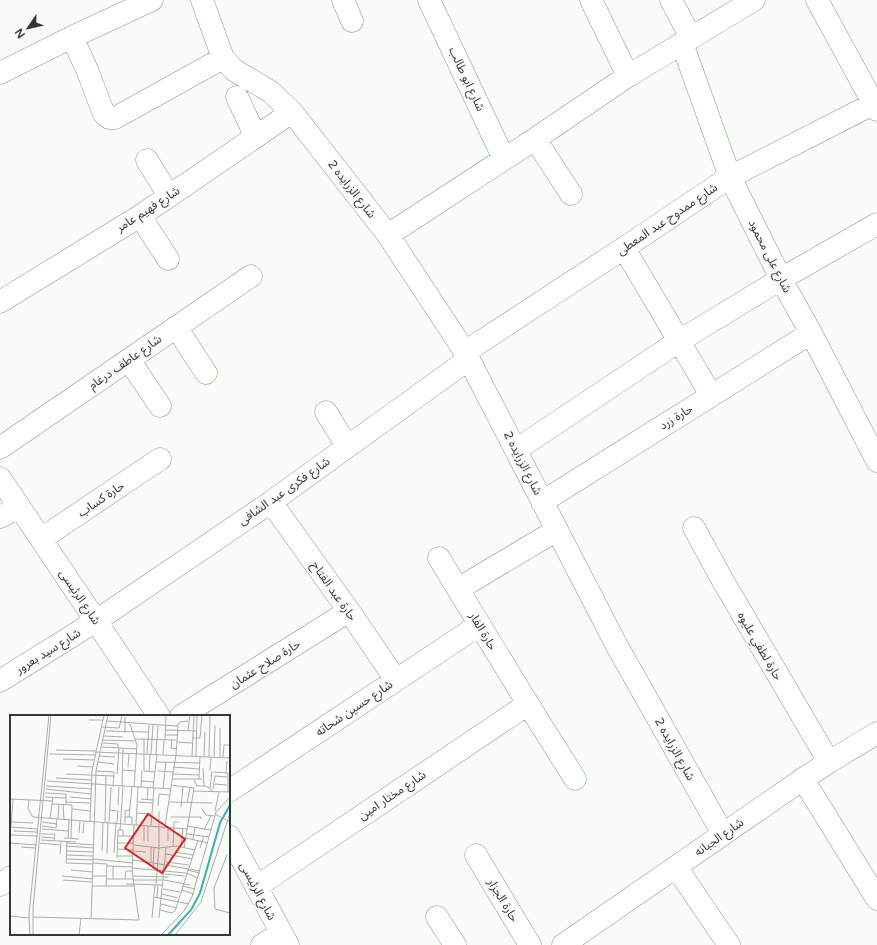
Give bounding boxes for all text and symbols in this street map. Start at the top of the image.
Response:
north arrow [8,8,48,48]
text: N [12,26,28,41]
street label: شارع ابو طالب [444,45,488,114]
street label: شارع الزرايده 2 [323,157,379,222]
street label: شارع ممدوح عبد المعطى [614,180,721,260]
street label: شارع فهيم عامر [113,183,183,237]
street label: شارع على محمود [744,217,794,296]
street label: شارع عاطف درغام [86,332,165,394]
street label: حارة زرد [657,401,695,433]
street label: شارع الزرايده 2 [499,429,545,498]
street label: شارع فكرى عبد الشافى [236,454,334,529]
street label: حارة كساب [75,478,127,520]
street label: حارة عبد الفتاح [307,558,360,625]
street label: شارع الرئيسى [55,567,104,628]
street label: حارة الفار [466,608,500,653]
street label: حارة لطفي عليوه [732,609,785,684]
street label: شارع سيد بعرور [12,625,84,679]
street label: حارة صلاح عثمان [227,637,304,693]
street label: شارع حسين شحاته [313,677,396,741]
inset map [10,715,230,935]
street label: شارع الزرايده 2 [650,715,698,784]
street label: شارع مختار امين [356,767,430,824]
street label: شارع الجبانه [692,815,747,861]
street label: شارع الرئيسى [235,860,279,923]
street label: حارة الجزار [484,875,521,924]

